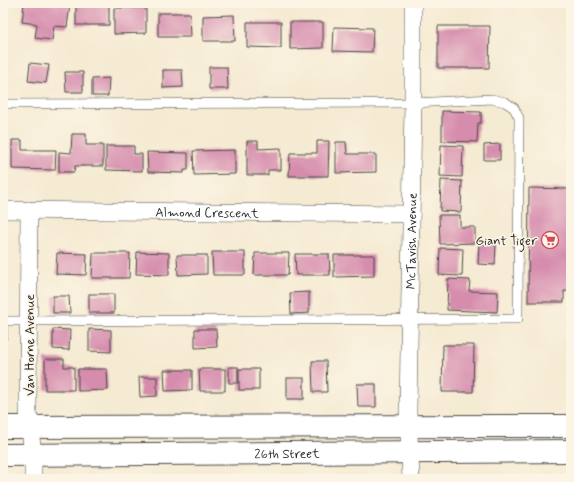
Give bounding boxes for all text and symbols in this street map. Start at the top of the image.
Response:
street label: McTavish Avenue [403,193,422,290]
street label: Almond Crescent [155,204,259,223]
supermarket icon: Giant Tiger [540,230,560,250]
place label: Giant Tiger [475,233,538,252]
street label: Van Horne Avenue [22,294,39,396]
street label: 26th Street [254,446,320,463]

